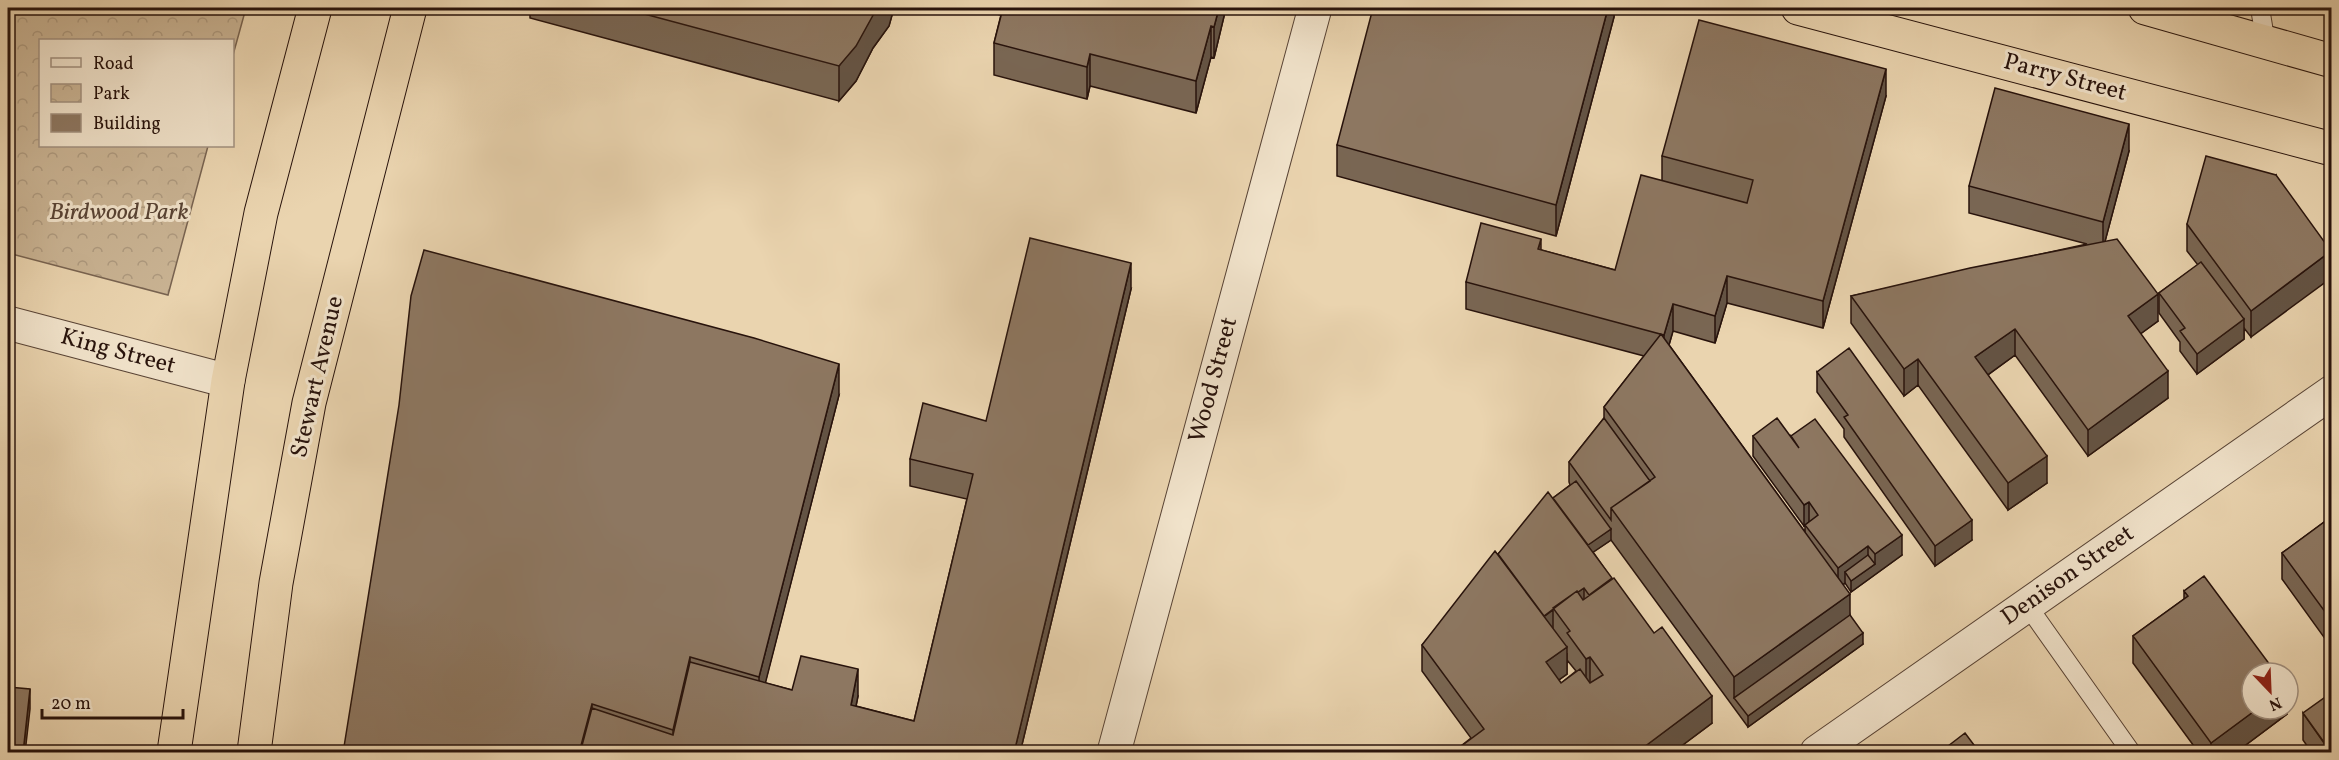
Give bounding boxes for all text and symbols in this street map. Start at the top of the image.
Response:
legend [39,39,234,147]
street label: Parry Street [2000,45,2130,111]
text: Road [93,52,134,77]
text: Park [93,82,130,107]
text: Building [93,112,161,137]
park label: Birdwood Park [49,196,189,230]
street label: Stewart Avenue [283,293,353,461]
street label: Wood Street [1181,313,1247,447]
street label: King Street [57,320,179,384]
street label: Denison Street [1995,517,2141,635]
north arrow [2240,661,2300,721]
scale bar [42,682,183,720]
text: N [2265,691,2285,716]
text: 20 m [51,692,91,717]

